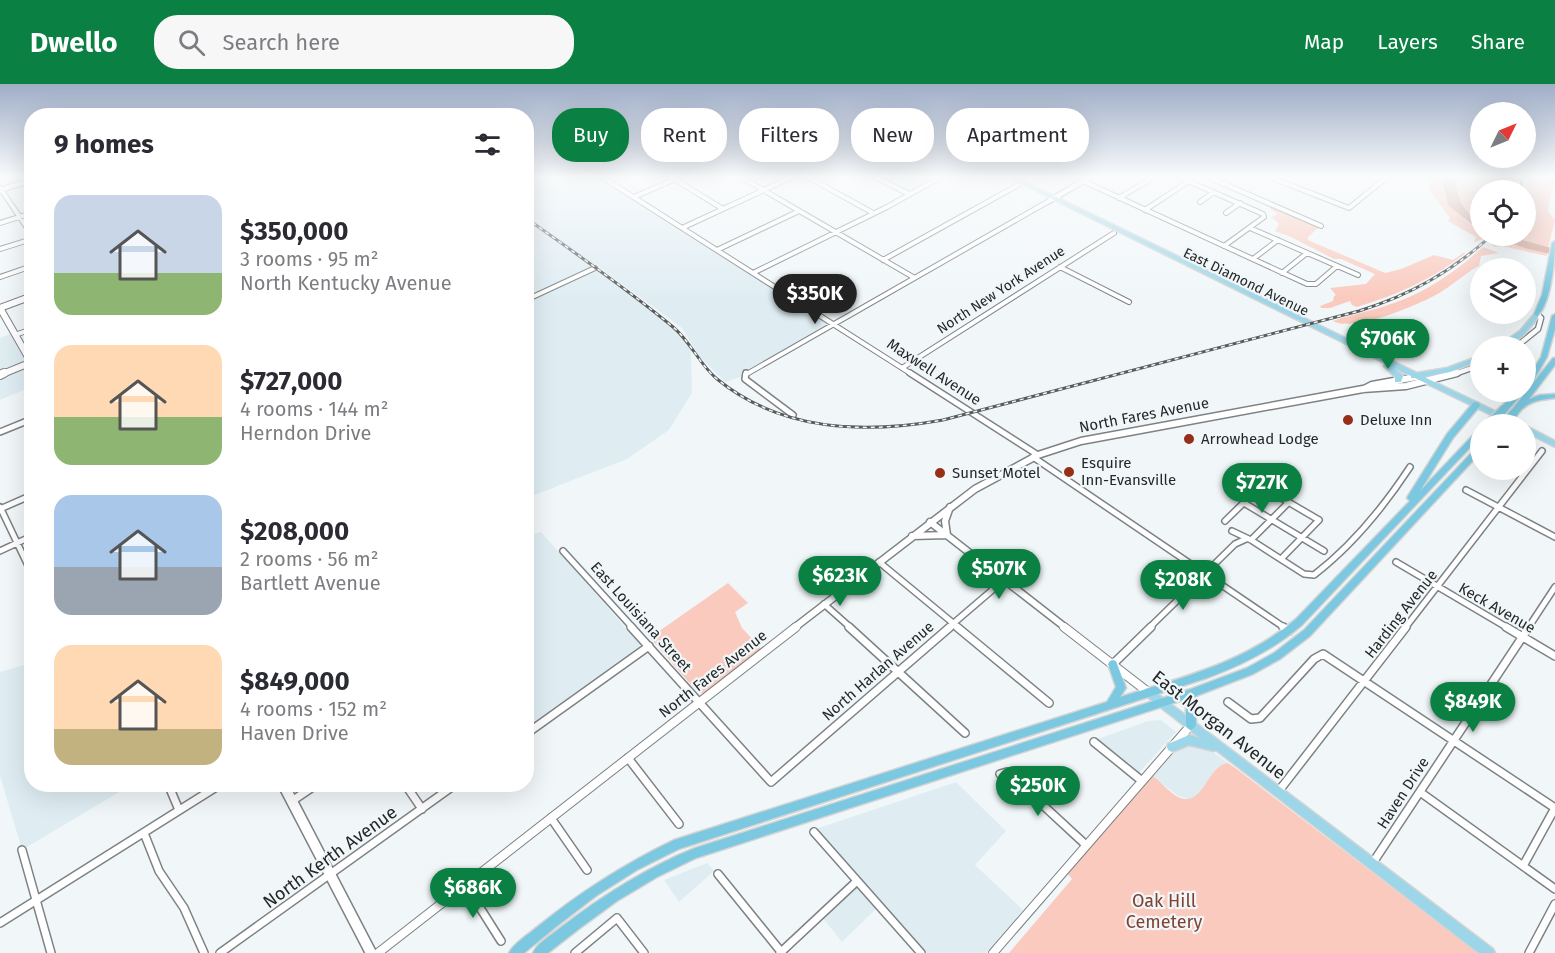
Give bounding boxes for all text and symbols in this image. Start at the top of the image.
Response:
search box [154,15,574,69]
text: Dwello [30,26,118,59]
icon: search [175,26,208,59]
text: Search here [223,29,340,56]
text: Map [1304,29,1344,55]
text: Layers [1377,29,1438,55]
text: Share [1471,29,1525,55]
north arrow [1470,102,1536,168]
map controls [1470,102,1536,480]
chip: Buy [552,108,629,162]
chip: Rent [641,108,727,162]
chip: Filters [739,108,839,162]
chip: New [851,108,934,162]
chip: Apartment [946,108,1089,162]
icon: filters [471,128,504,161]
text: 9 homes [54,129,154,160]
button: locate [1470,180,1536,246]
text: $350,000 [240,216,348,247]
icon: home [102,219,174,291]
street label: North New York Avenue [934,242,1068,338]
street label: East Diamond Avenue [1180,244,1312,320]
text: 3 rooms · 95 m² [240,247,379,271]
button: layers [1470,258,1536,324]
text: North Kentucky Avenue [240,271,452,295]
pin: $350K [773,274,857,325]
text: $350K [787,281,843,305]
pin: $706K [1346,319,1430,370]
text: $706K [1360,326,1416,350]
street label: Maxwell Avenue [884,335,984,409]
button: + [1470,336,1536,402]
text: $727,000 [240,366,343,397]
icon: home [102,369,174,441]
street label: North Fares Avenue [1078,394,1210,436]
text: 4 rooms · 144 m² [240,397,389,421]
place label: Deluxe Inn [1360,411,1432,429]
marker: Deluxe Inn [1341,413,1355,427]
button: − [1470,414,1536,480]
text: Herndon Drive [240,421,372,445]
place label: Arrowhead Lodge [1201,430,1319,448]
marker: Arrowhead Lodge [1182,432,1196,446]
place label: Esquire Inn-Evansville [1081,454,1176,489]
pin: $727K [1220,463,1304,514]
place label: Sunset Motel [952,464,1041,482]
marker: Esquire Inn-Evansville [1062,465,1076,479]
marker: Sunset Motel [933,466,947,480]
text: $727K [1236,470,1288,494]
text: $208,000 [240,516,349,547]
icon: home [102,519,174,591]
text: 2 rooms · 56 m² [240,547,379,571]
pin: $507K [957,549,1041,600]
pin: $623K [798,556,882,607]
text: $507K [971,556,1027,580]
street label: East Louisiana Street [587,558,696,676]
pin: $208K [1141,560,1225,611]
text: $623K [812,563,868,587]
street label: Harding Avenue [1361,566,1441,662]
text: $208K [1154,567,1212,591]
text: Bartlett Avenue [240,571,381,595]
street label: Keck Avenue [1456,579,1538,637]
street label: North Harlan Avenue [818,618,938,724]
street label: North Fares Avenue [655,626,771,722]
text: $849,000 [240,666,350,697]
street label: East Morgan Avenue [1148,666,1290,784]
icon: home [102,669,174,741]
pin: $849K [1431,682,1515,733]
text: $849K [1444,689,1502,713]
text: 4 rooms · 152 m² [240,697,387,721]
text: Haven Drive [240,721,349,745]
street label: Haven Drive [1373,754,1433,832]
pin: $250K [996,766,1080,817]
text: $250K [1010,773,1066,797]
street label: North Kerth Avenue [259,801,401,913]
pin: $686K [431,868,515,919]
text: $686K [444,875,502,899]
park label: Oak Hill Cemetery [1126,890,1202,933]

